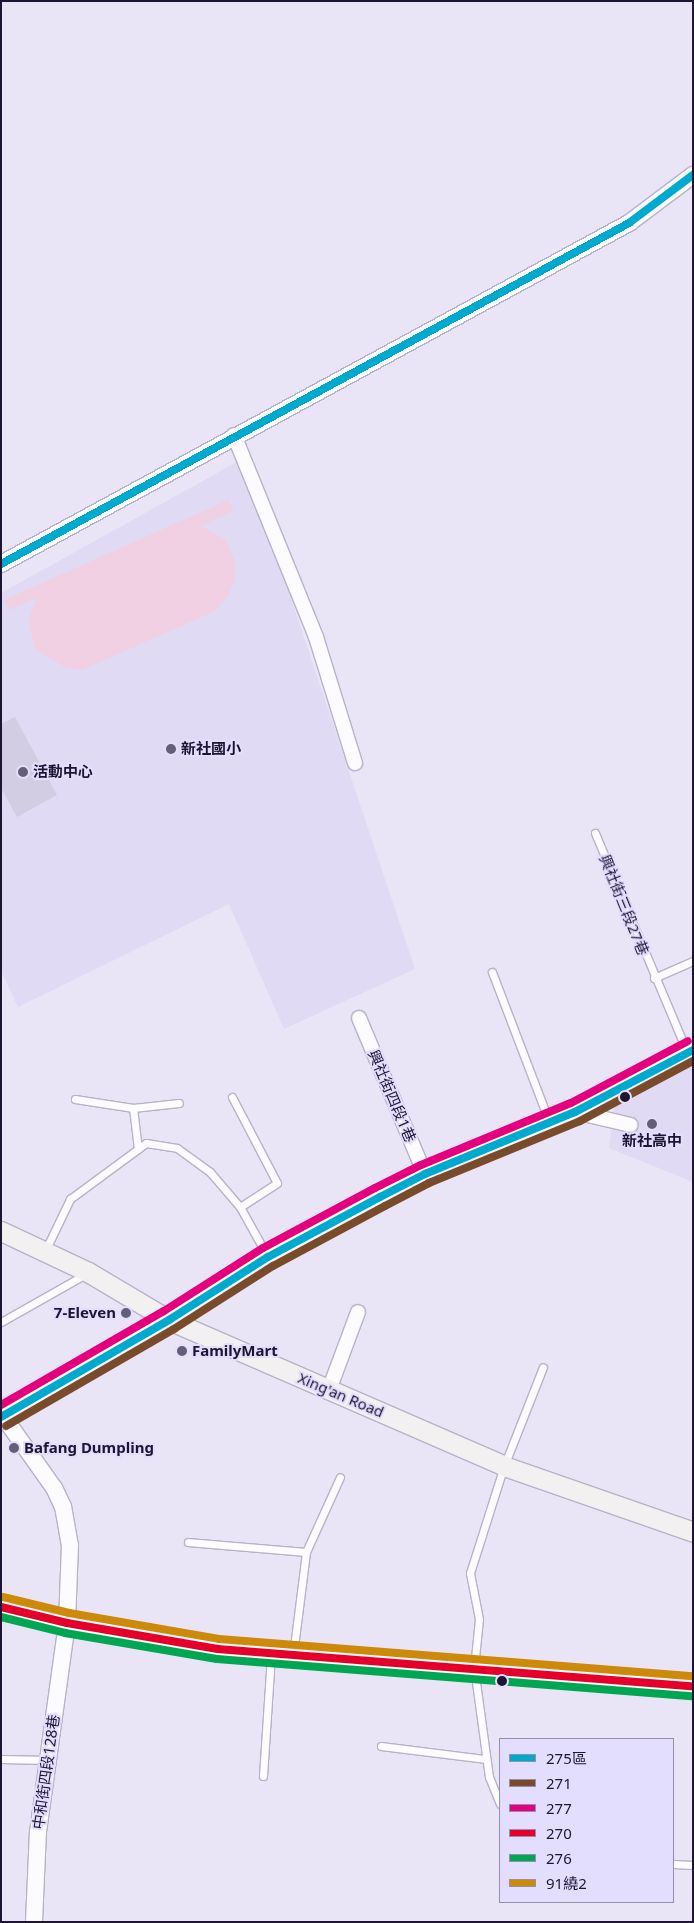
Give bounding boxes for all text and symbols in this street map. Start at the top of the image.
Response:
place label: 新社國小 [181,740,241,758]
marker: 新社國小 [165,743,177,755]
place label: 活動中心 [33,763,93,781]
marker: 活動中心 [17,766,29,778]
street label: 興社街三段27巷 [596,852,652,958]
street label: 興社街四段1巷 [364,1047,420,1145]
unlabelled marker [620,1092,630,1102]
marker: 新社高中 [646,1118,658,1130]
place label: 新社高中 [622,1132,682,1150]
place label: 7-Eleven [54,1304,116,1322]
marker: 7-Eleven [120,1307,132,1319]
place label: FamilyMart [192,1342,278,1360]
marker: FamilyMart [176,1345,188,1357]
street label: Xing'an Road [295,1369,387,1421]
place label: Bafang Dumpling [24,1439,154,1457]
marker: Bafang Dumpling [8,1442,20,1454]
unlabelled marker [497,1676,507,1686]
street label: 中和街四段128巷 [29,1713,63,1831]
legend [499,1738,674,1903]
text: 275區 [546,1748,587,1768]
text: 271 [546,1773,572,1793]
text: 277 [546,1798,572,1818]
text: 270 [546,1823,572,1843]
text: 276 [546,1848,572,1868]
text: 91繞2 [546,1873,587,1893]

